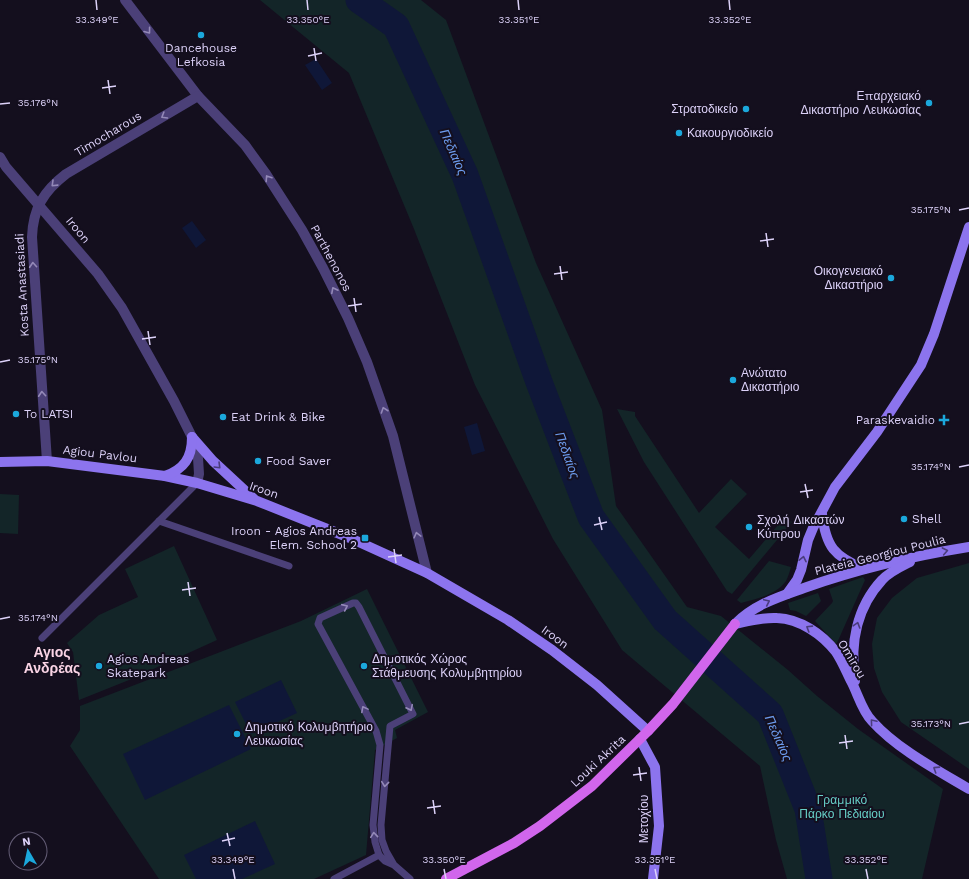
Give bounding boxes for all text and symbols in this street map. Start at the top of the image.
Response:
text: 33.349°E [75,14,119,25]
text: 33.350°E [286,14,330,25]
text: 33.351°E [499,14,539,25]
text: 33.352°E [709,14,751,25]
one-way arrow [144,27,151,34]
marker: Dancehouse Lefkosia [196,30,206,40]
place label: Dancehouse Lefkosia [165,41,237,69]
place label: Επαρχειακό Δικαστήριο Λευκωσίας [801,89,921,117]
text: 35.176°N [18,97,58,108]
marker: Επαρχειακό Δικαστήριο Λευκωσίας [924,98,934,108]
place label: Στρατοδικείο [671,102,738,116]
marker: Στρατοδικείο [741,104,751,114]
street label: Timocharous [72,109,144,159]
one-way arrow [161,111,168,118]
place label: Κακουργιοδικείο [687,126,773,140]
water label: Πεδιαίος [437,127,471,178]
marker: Κακουργιοδικείο [674,128,684,138]
one-way arrow [266,175,273,182]
one-way arrow [51,180,59,187]
text: 35.175°N [911,204,951,215]
street label: Iroon [63,214,93,246]
street label: Parthenonos [308,222,354,294]
street label: Kosta Anastasiadi [12,233,32,337]
one-way arrow [29,262,38,268]
place label: Οικογενειακό Δικαστήριο [814,264,883,292]
marker: Οικογενειακό Δικαστήριο [886,273,896,283]
one-way arrow [331,287,339,294]
text: 35.175°N [18,354,58,365]
place label: Ανώτατο Δικαστήριο [741,366,800,394]
marker: Ανώτατο Δικαστήριο [728,375,738,385]
one-way arrow [37,391,46,397]
one-way arrow [381,406,389,413]
place label: To LATSI [24,407,73,421]
marker: To LATSI [11,409,21,419]
place label: Eat Drink & Bike [231,410,325,424]
marker: Eat Drink & Bike [218,412,228,422]
place label: Paraskevaidio [856,413,935,427]
marker: Paraskevaidio [938,414,950,426]
water label: Πεδιαίος [552,430,583,481]
street label: Agiou Pavlou [62,443,138,465]
place label: Food Saver [266,454,331,468]
marker: Food Saver [253,456,263,466]
one-way arrow [213,461,221,469]
text: 35.174°N [911,461,951,472]
street label: Iroon [248,478,280,502]
place label: Shell [912,512,942,526]
place label: Σχολή Δικαστών Κύπρου [757,513,844,541]
marker: Shell [899,514,909,524]
marker: Σχολή Δικαστών Κύπρου [744,522,754,532]
place label: Iroon - Agios Andreas Elem. School 2 [231,524,357,552]
one-way arrow [414,532,422,538]
street label: Plateia Georgiou Poulia [813,532,947,578]
marker: Iroon - Agios Andreas Elem. School 2 [360,533,370,543]
one-way arrow [942,547,948,556]
one-way arrow [799,556,807,562]
one-way arrow [762,599,770,607]
one-way arrow [341,604,348,612]
text: 35.174°N [18,612,58,623]
one-way arrow [852,622,861,629]
street label: Iroon [539,623,571,651]
one-way arrow [806,626,813,633]
street label: Omirou [835,637,869,681]
district label: Αγιος Ανδρέας [24,644,80,676]
place label: Agios Andreas Skatepark [107,652,189,680]
place label: Δημοτικός Χώρος Στάθμευσης Κολυμβητηρίου [372,652,522,680]
marker: Agios Andreas Skatepark [94,661,104,671]
marker: Δημοτικός Χώρος Στάθμευσης Κολυμβητηρίου [359,661,369,671]
one-way arrow [405,704,413,711]
one-way arrow [362,706,369,713]
water label: Πεδιαίος [762,713,796,764]
text: 35.173°N [911,718,951,729]
one-way arrow [871,719,878,726]
place label: Δημοτικό Κολυμβητήριο Λευκωσίας [245,720,373,748]
marker: Δημοτικό Κολυμβητήριο Λευκωσίας [232,729,242,739]
street label: Louki Akrita [568,732,628,790]
one-way arrow [933,766,940,774]
one-way arrow [381,781,390,787]
park label: Γραμμικό Πάρκο Πεδιαίου [799,793,885,821]
street label: Μετοχίου [637,795,651,843]
north arrow [8,831,48,871]
one-way arrow [370,832,379,838]
text: N [21,835,32,849]
text: 33.349°E [211,854,255,865]
text: 33.350°E [422,854,466,865]
text: 33.351°E [635,854,675,865]
text: 33.352°E [845,854,887,865]

